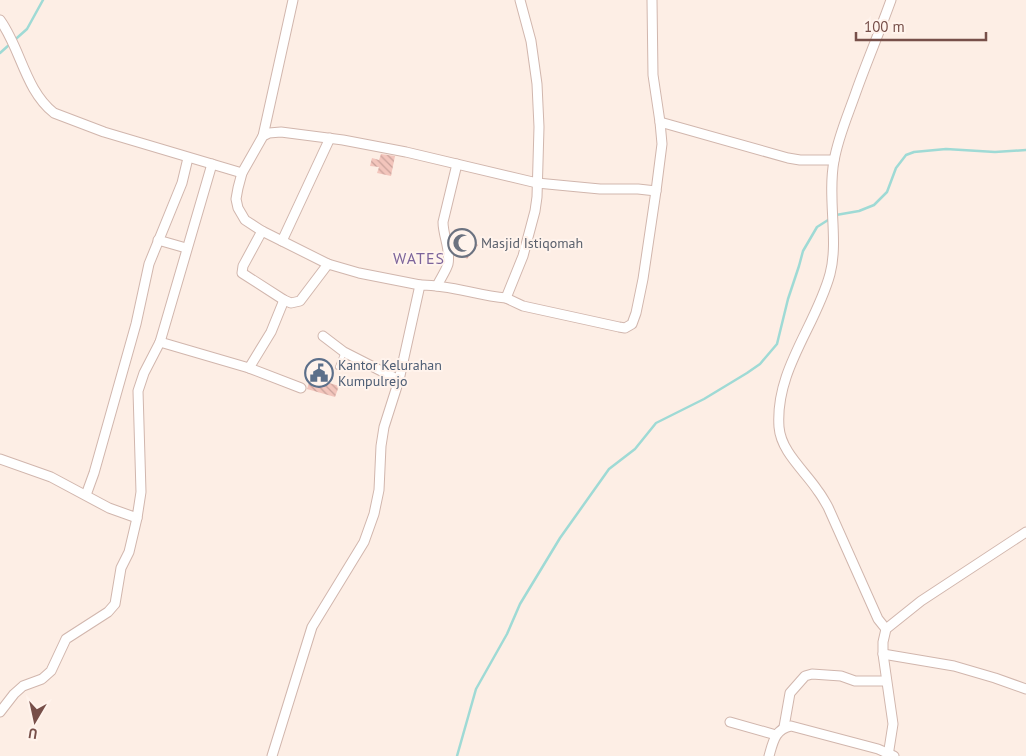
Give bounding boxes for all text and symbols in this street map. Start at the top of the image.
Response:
scale bar [856,10,986,42]
text: 100 m [864,17,905,36]
mosque icon: Masjid Istiqomah [447,228,477,258]
place label: Masjid Istiqomah [481,234,583,252]
district label: WATES [393,248,445,268]
place label: Kantor Kelurahan Kumpulrejo [338,356,442,390]
public building icon: Kantor Kelurahan Kumpulrejo [304,358,334,388]
north arrow [10,696,60,746]
text: U [27,724,39,743]

